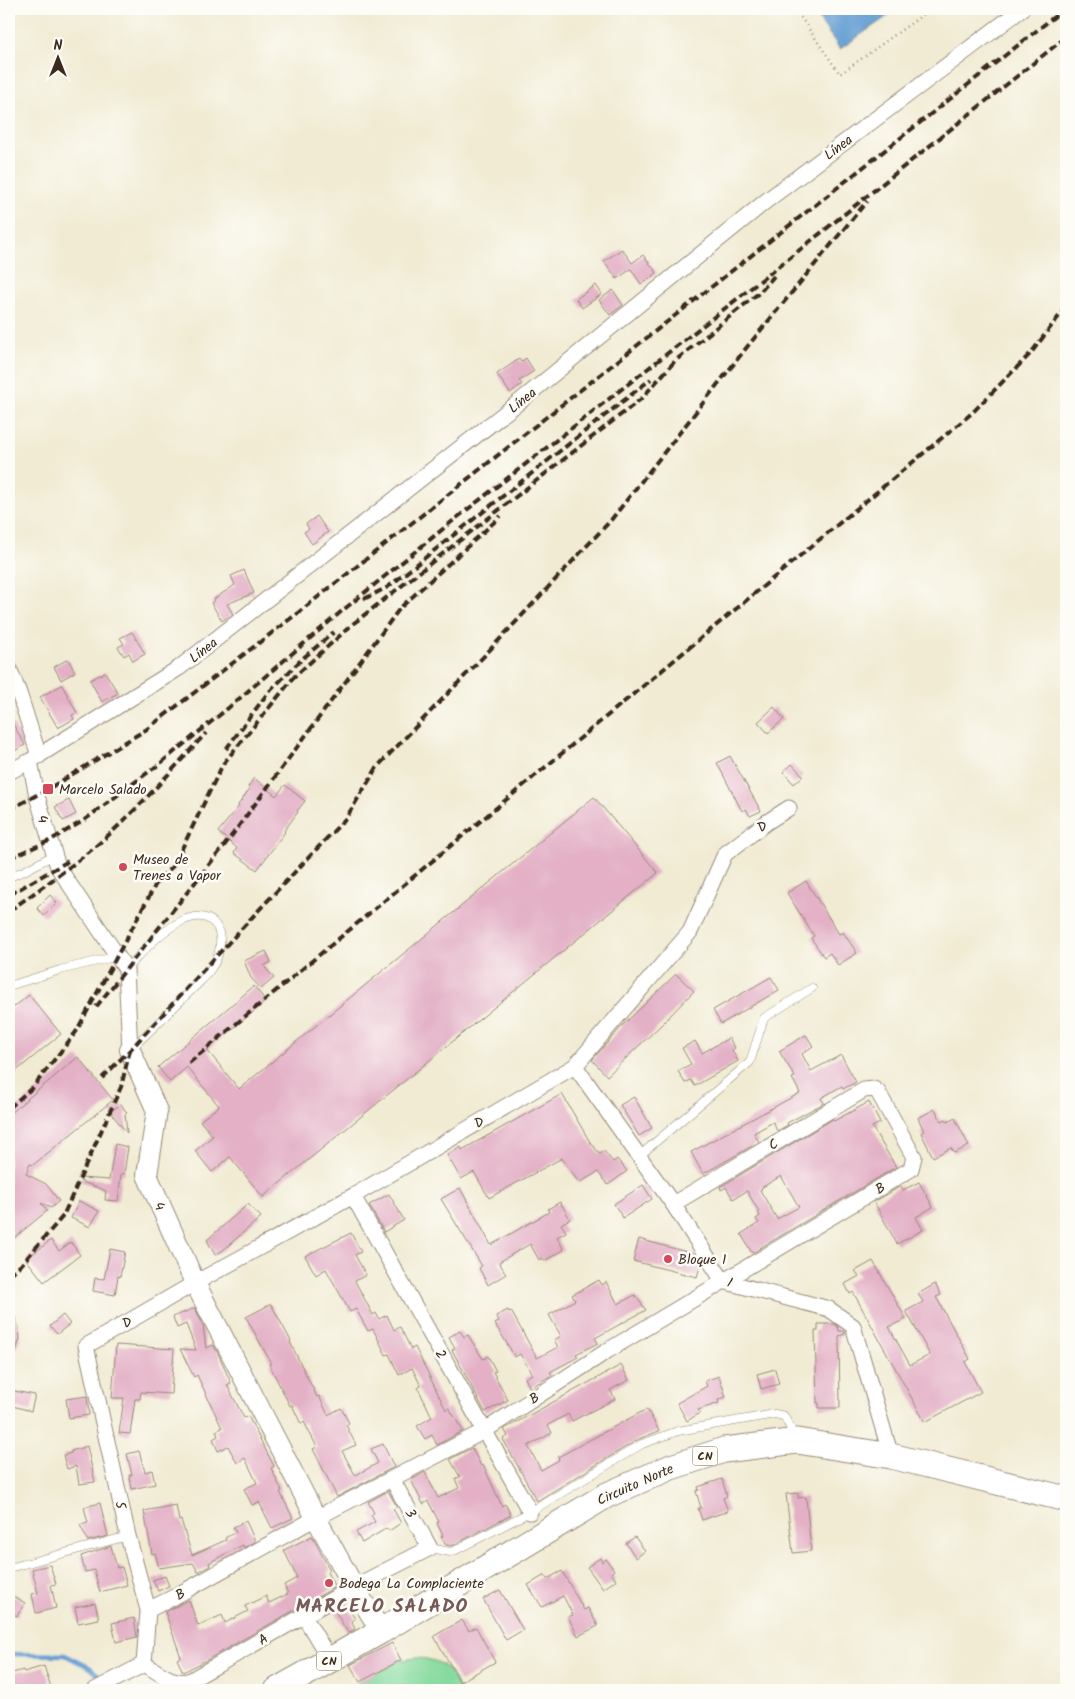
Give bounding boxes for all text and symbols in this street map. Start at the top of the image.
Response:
north arrow [32,32,82,82]
text: N [54,35,63,57]
street label: Línea [819,130,858,166]
street label: Línea [504,382,542,419]
street label: Línea [185,632,223,669]
place label: Marcelo Salado [59,779,147,801]
marker: Marcelo Salado [41,782,55,796]
street label: 4 [30,813,54,826]
street label: D [752,815,773,838]
place label: Museo de Trenes a Vapor [133,849,222,887]
marker: Museo de Trenes a Vapor [117,861,129,873]
street label: D [470,1111,489,1135]
street label: C [764,1133,783,1156]
street label: B [871,1177,890,1201]
street label: 4 [147,1198,171,1215]
place label: Bloque 1 [678,1249,726,1271]
marker: Bloque 1 [662,1253,674,1265]
street label: 1 [724,1272,735,1294]
street label: D [118,1311,137,1335]
street label: 2 [429,1346,452,1363]
street label: B [525,1387,544,1410]
road number: CN [692,1446,718,1465]
street label: Circuito Norte [593,1458,678,1512]
street label: 5 [108,1499,132,1513]
street label: 3 [399,1505,422,1522]
place label: Bodega La Complaciente [339,1573,485,1595]
marker: Bodega La Complaciente [323,1577,335,1589]
street label: B [171,1583,190,1607]
district label: MARCELO SALADO [296,1592,468,1622]
street label: A [254,1628,273,1652]
road number: CN [316,1652,342,1670]

